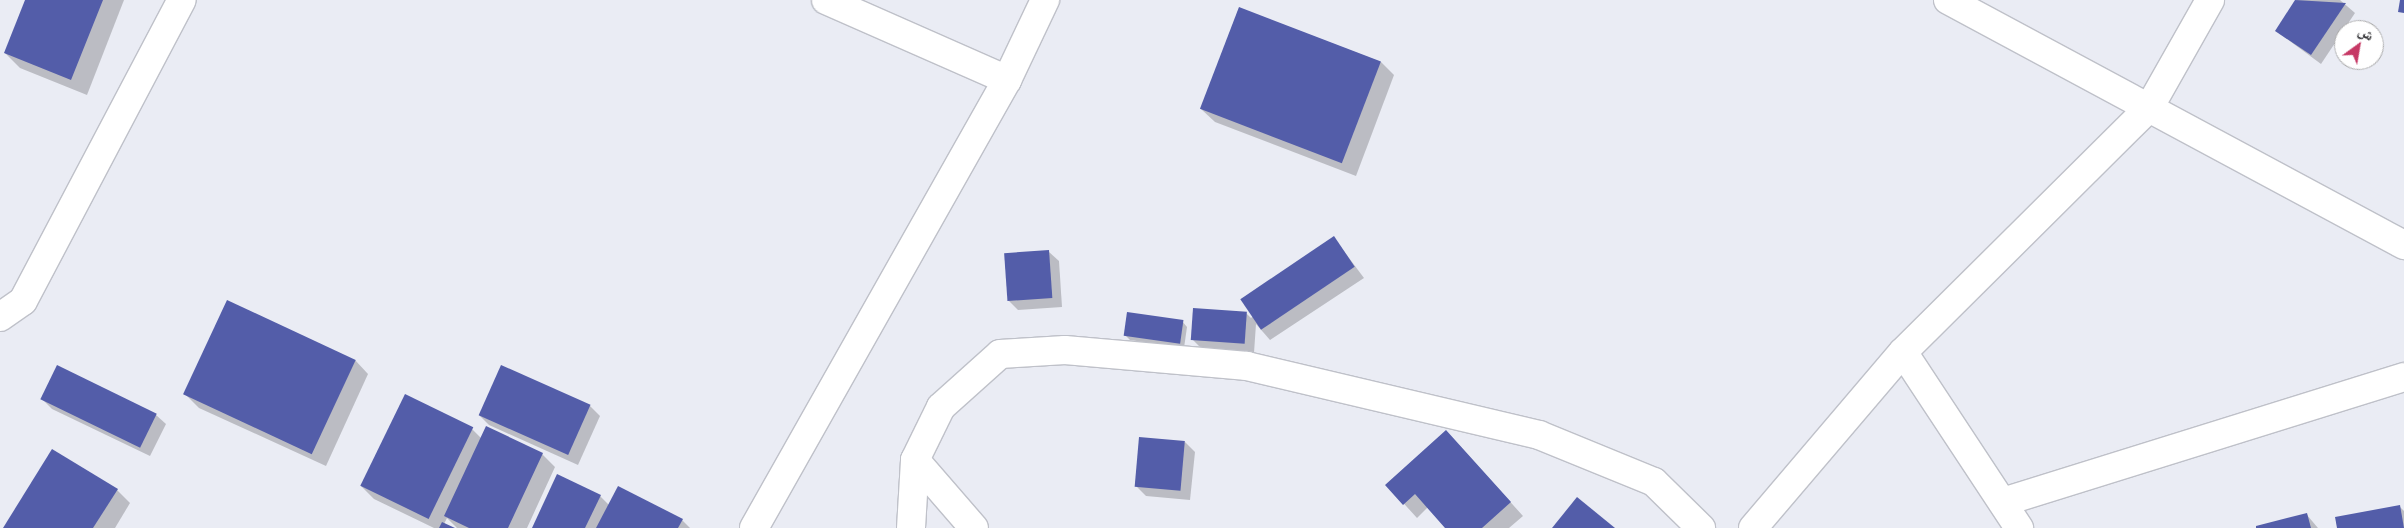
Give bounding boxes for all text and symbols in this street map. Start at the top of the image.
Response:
north arrow [2334,20,2384,70]
text: ش [2355,21,2378,45]

